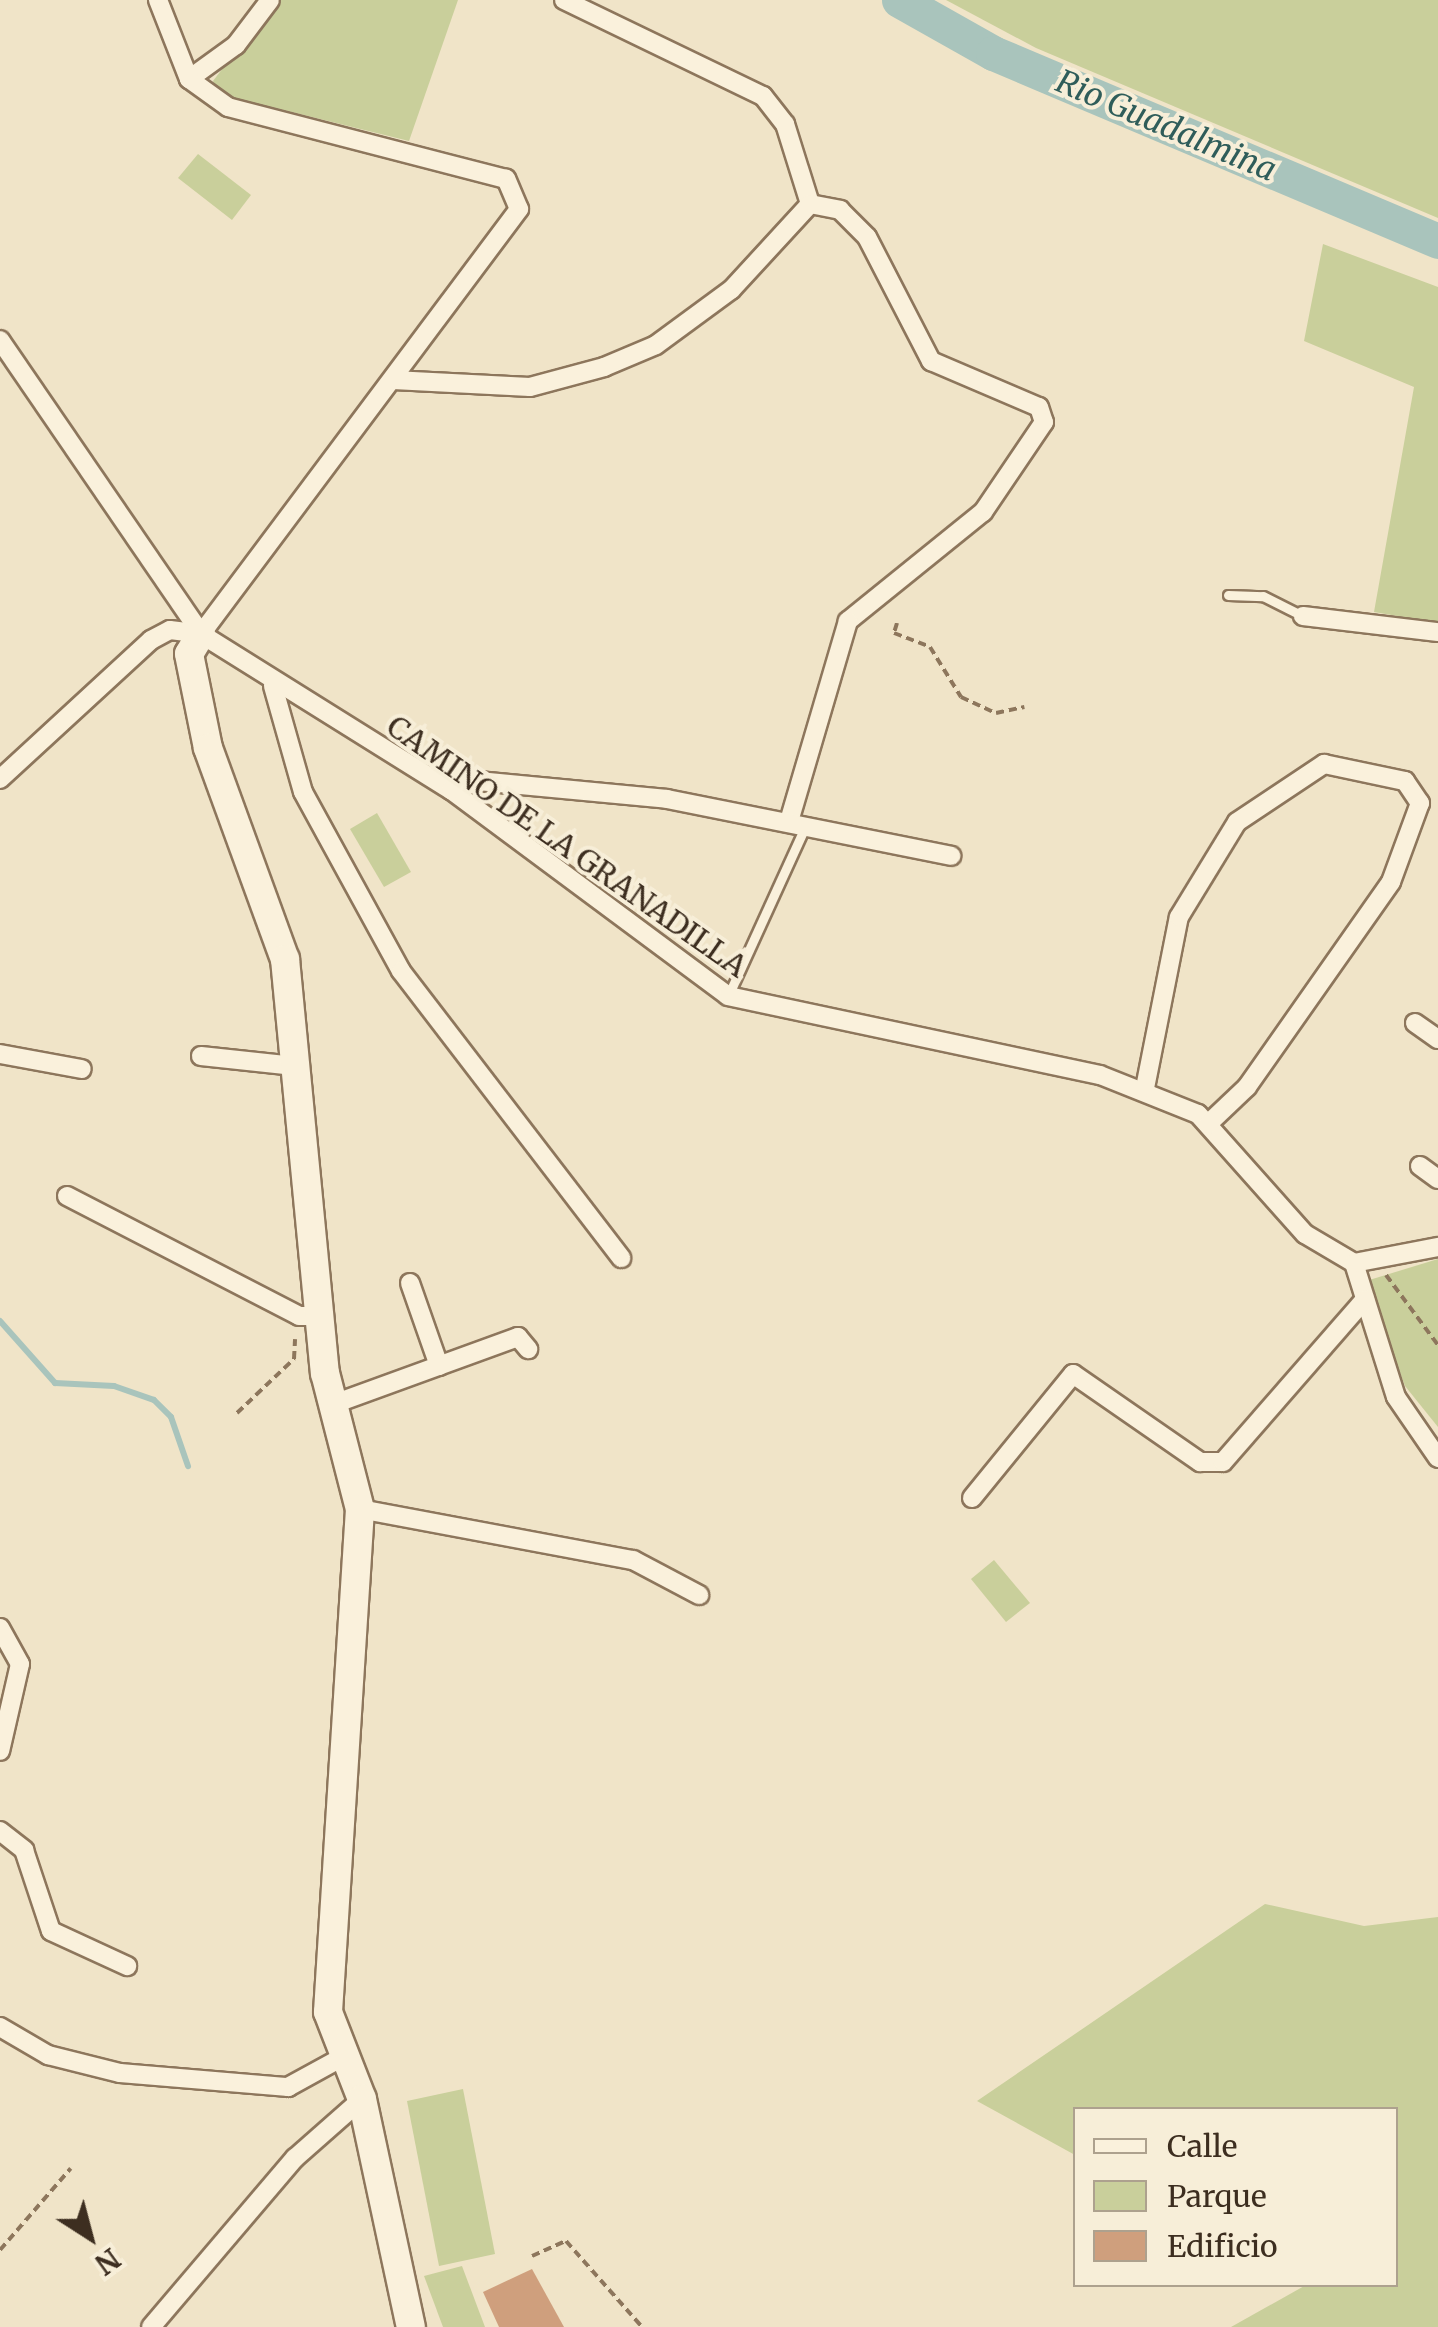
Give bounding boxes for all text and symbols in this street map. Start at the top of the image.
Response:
water label: Rio Guadalmina [1050,62,1282,190]
street label: CAMINO DE LA GRANADILLA [380,708,754,984]
legend [1073,2107,1398,2287]
text: Calle [1167,2127,1237,2165]
text: Parque [1167,2177,1267,2215]
north arrow [40,2187,140,2287]
text: Edificio [1167,2227,1278,2265]
text: N [88,2240,127,2282]

